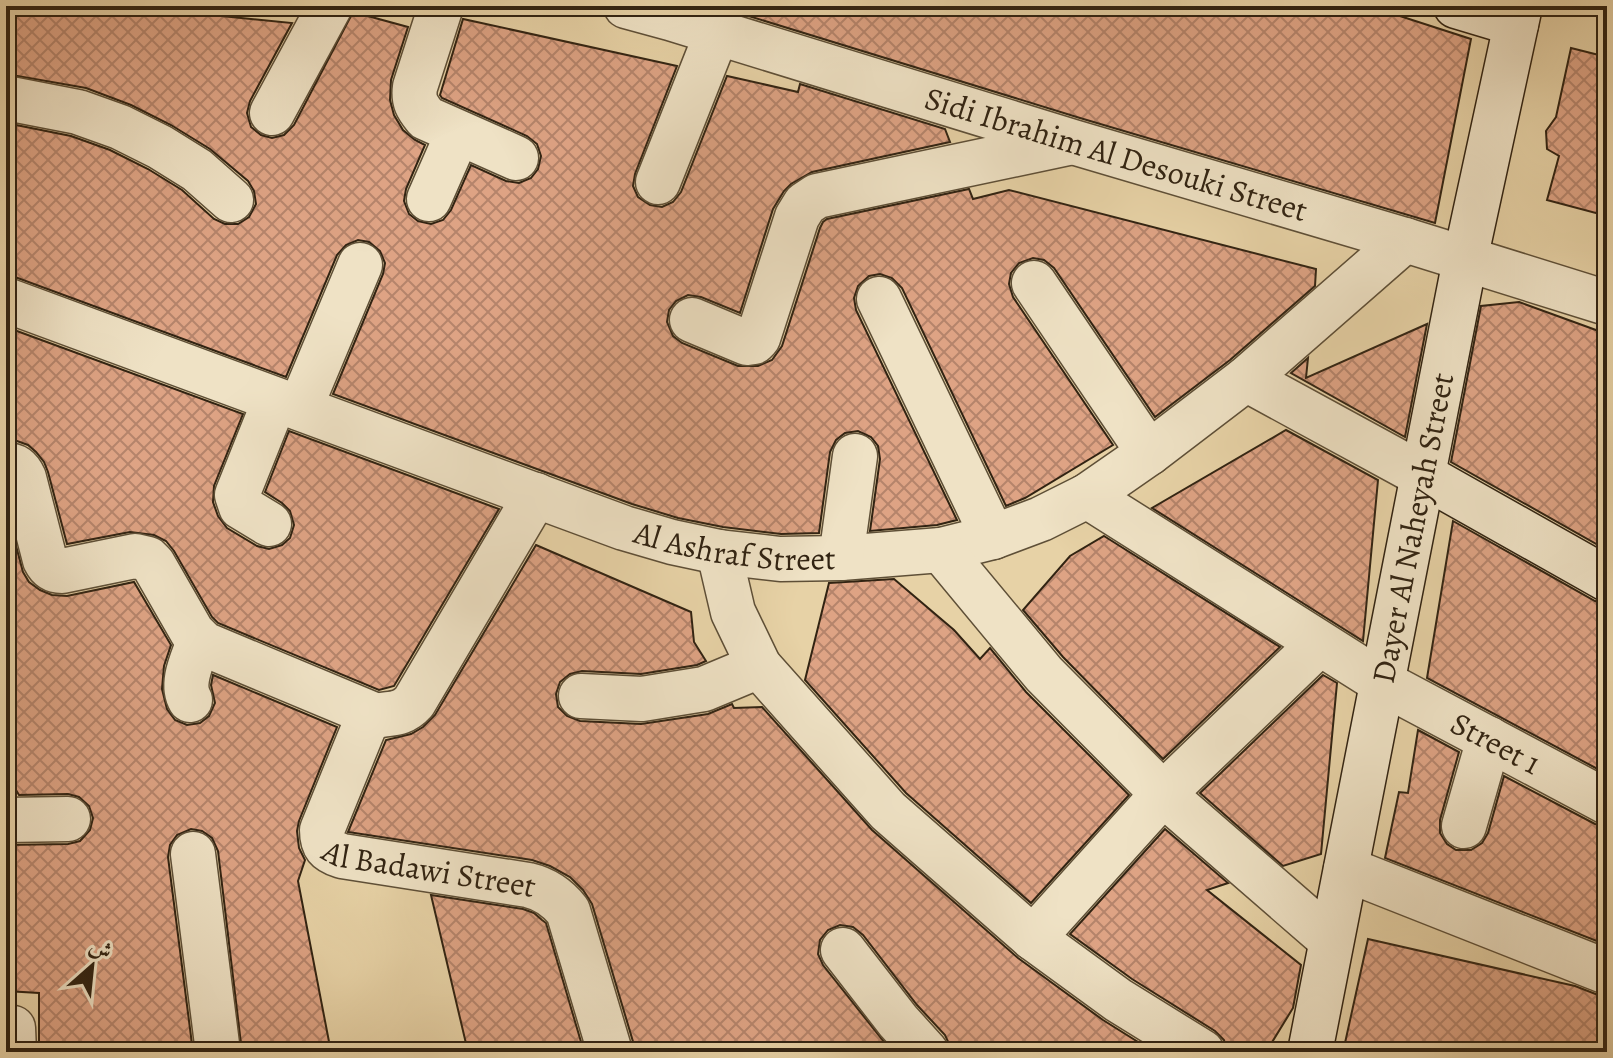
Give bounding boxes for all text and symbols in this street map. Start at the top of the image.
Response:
street label: Sidi Ibrahim Al Desouki Street [919,76,1313,232]
street label: Dayer Al Naheyah Street [1361,369,1464,687]
street label: Al Ashraf Street [628,510,836,581]
street label: Street 1 [1443,701,1549,785]
street label: Al Badawi Street [314,828,541,908]
north arrow [52,926,132,1006]
text: ش [84,931,117,967]

